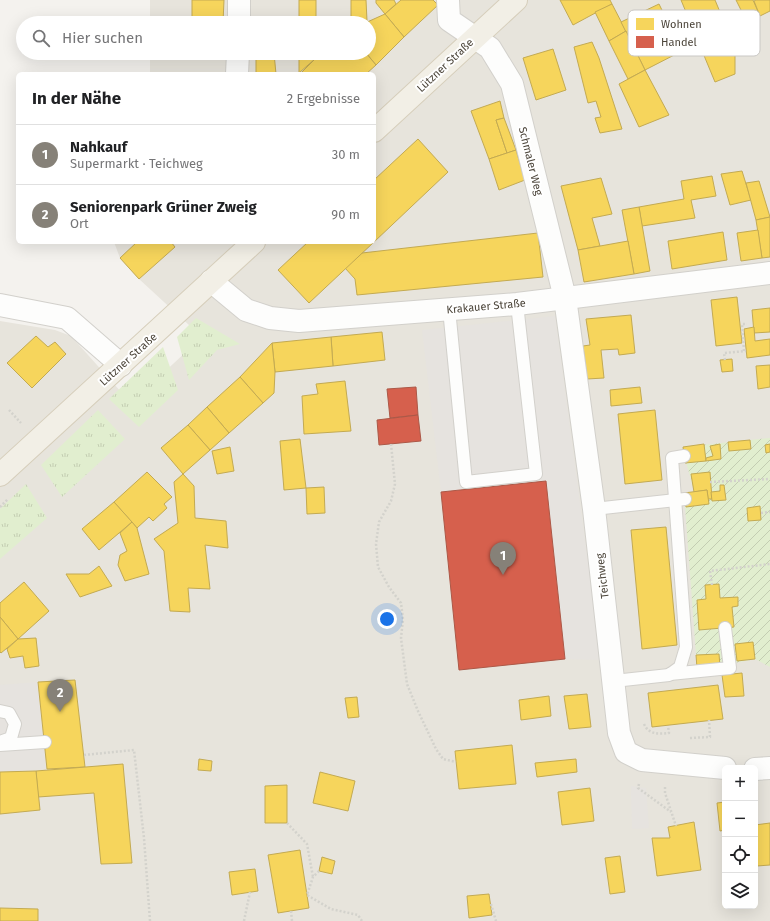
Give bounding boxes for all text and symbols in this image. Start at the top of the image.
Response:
legend [628,10,760,56]
search box [16,16,376,60]
text: Wohnen [661,18,702,31]
icon: search [30,27,52,49]
text: Hier suchen [62,29,143,47]
street label: Lützner Straße [414,36,476,95]
text: Handel [661,36,697,49]
text: In der Nähe [32,88,121,109]
text: 2 Ergebnisse [287,91,360,106]
street label: Schmaler Weg [516,126,545,197]
text: Nahkauf [70,138,127,156]
text: 1 [42,147,48,162]
text: 30 m [332,147,360,162]
text: Supermarkt · Teichweg [70,156,203,171]
text: Seniorenpark Grüner Zweig [70,198,257,216]
text: 2 [42,207,48,222]
text: 90 m [331,207,360,222]
text: Ort [70,216,89,231]
street label: Krakauer Straße [446,297,526,316]
street label: Lützner Straße [97,330,160,388]
pin: 1 [490,542,516,575]
street label: Teichweg [593,552,612,599]
your location [377,609,397,629]
pin: 2 [47,679,73,712]
map controls [722,765,758,909]
button: + [722,765,758,801]
button: − [722,801,758,837]
button: locate [722,837,758,873]
button: layers [722,873,758,909]

